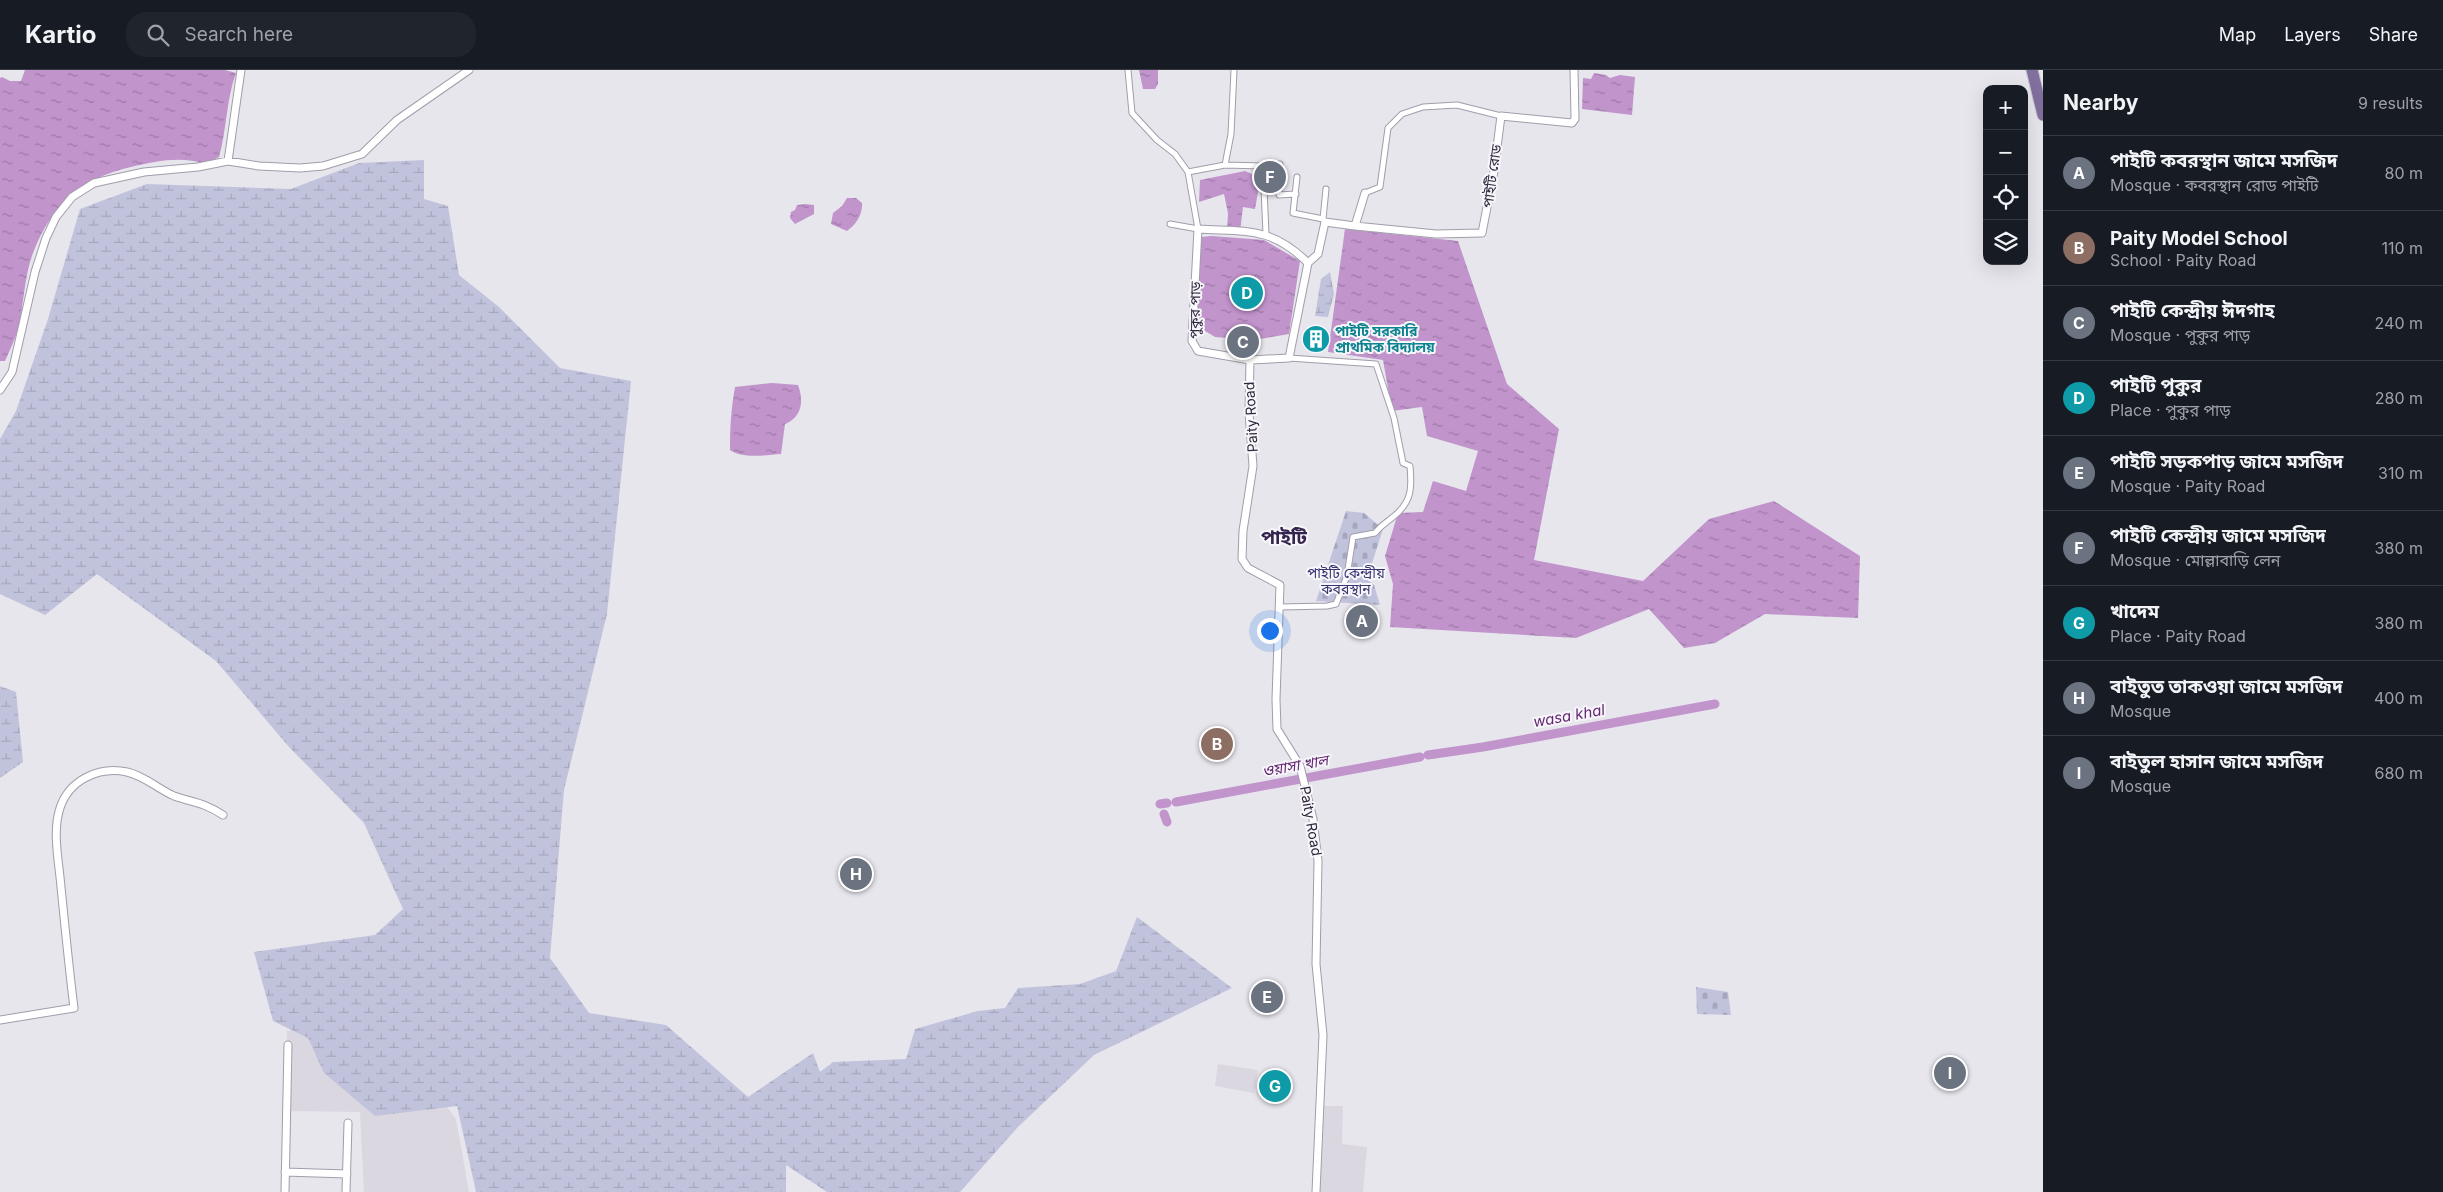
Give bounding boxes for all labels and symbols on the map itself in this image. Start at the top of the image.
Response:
street label: পাইটি রোড [1479,142,1504,209]
pin: F [1254,158,1286,196]
pin: D [1231,274,1263,312]
street label: পুকুর পাড় [1186,280,1205,339]
place label: পাইটি সরকারি প্রাথমিক বিদ্যালয় [1335,322,1435,355]
pin: C [1227,323,1259,361]
building icon: পাইটি সরকারি প্রাথমিক বিদ্যালয় [1301,324,1331,354]
street label: Paity Road [1240,381,1261,453]
district label: পাইটি [1261,526,1307,549]
park label: পাইটি কেন্দ্রীয় কবরস্থান [1307,564,1385,597]
pin: A [1346,602,1378,640]
your location [1257,618,1283,644]
water label: wasa khal [1532,700,1607,731]
pin: B [1201,725,1233,763]
water label: ওয়াসা খাল [1260,750,1332,781]
street label: Paity Road [1297,785,1326,857]
pin: H [840,855,872,893]
pin: E [1251,978,1283,1016]
pin: I [1934,1054,1966,1092]
pin: G [1259,1067,1291,1105]

